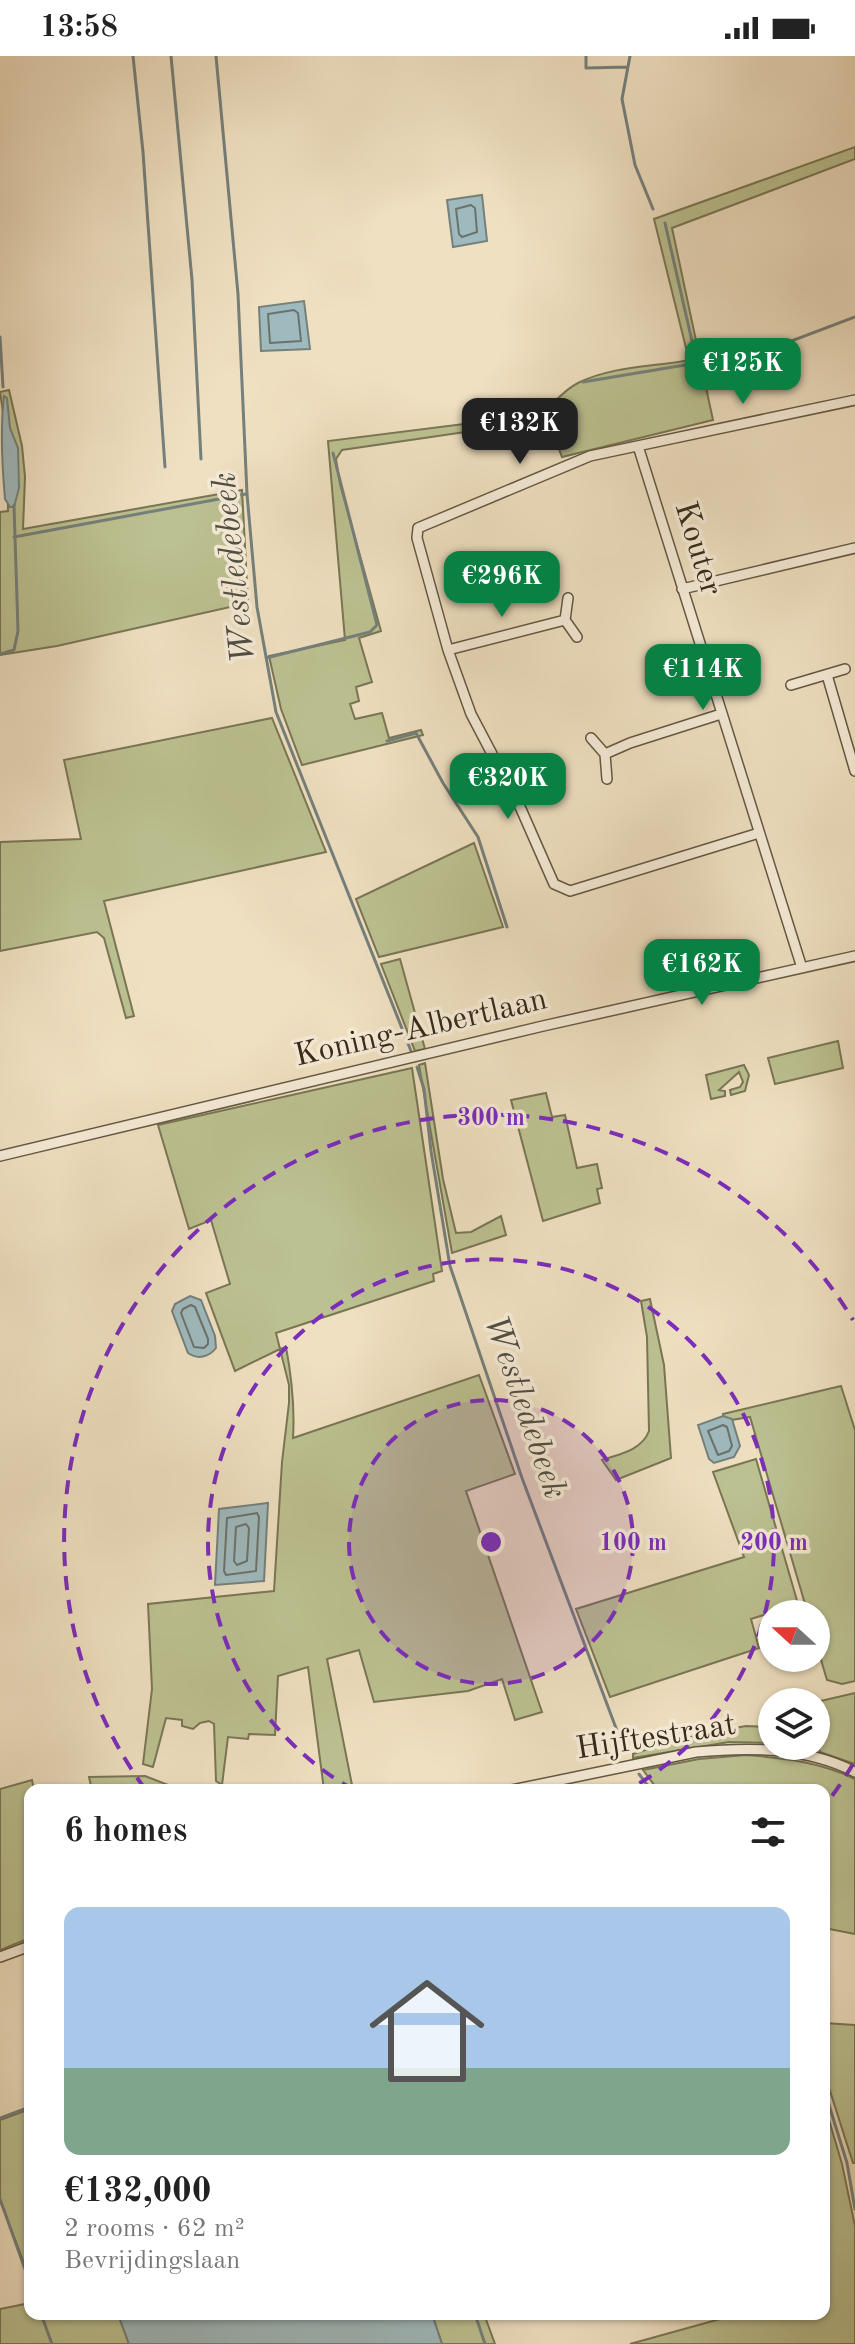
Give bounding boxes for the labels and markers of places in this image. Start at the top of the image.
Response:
pin: €125K [687,338,799,406]
pin: €132K [464,398,576,466]
pin: €296K [446,551,558,619]
pin: €114K [647,644,759,712]
pin: €320K [452,753,564,821]
pin: €162K [646,939,758,1007]
centre of rings [477,1528,505,1556]

